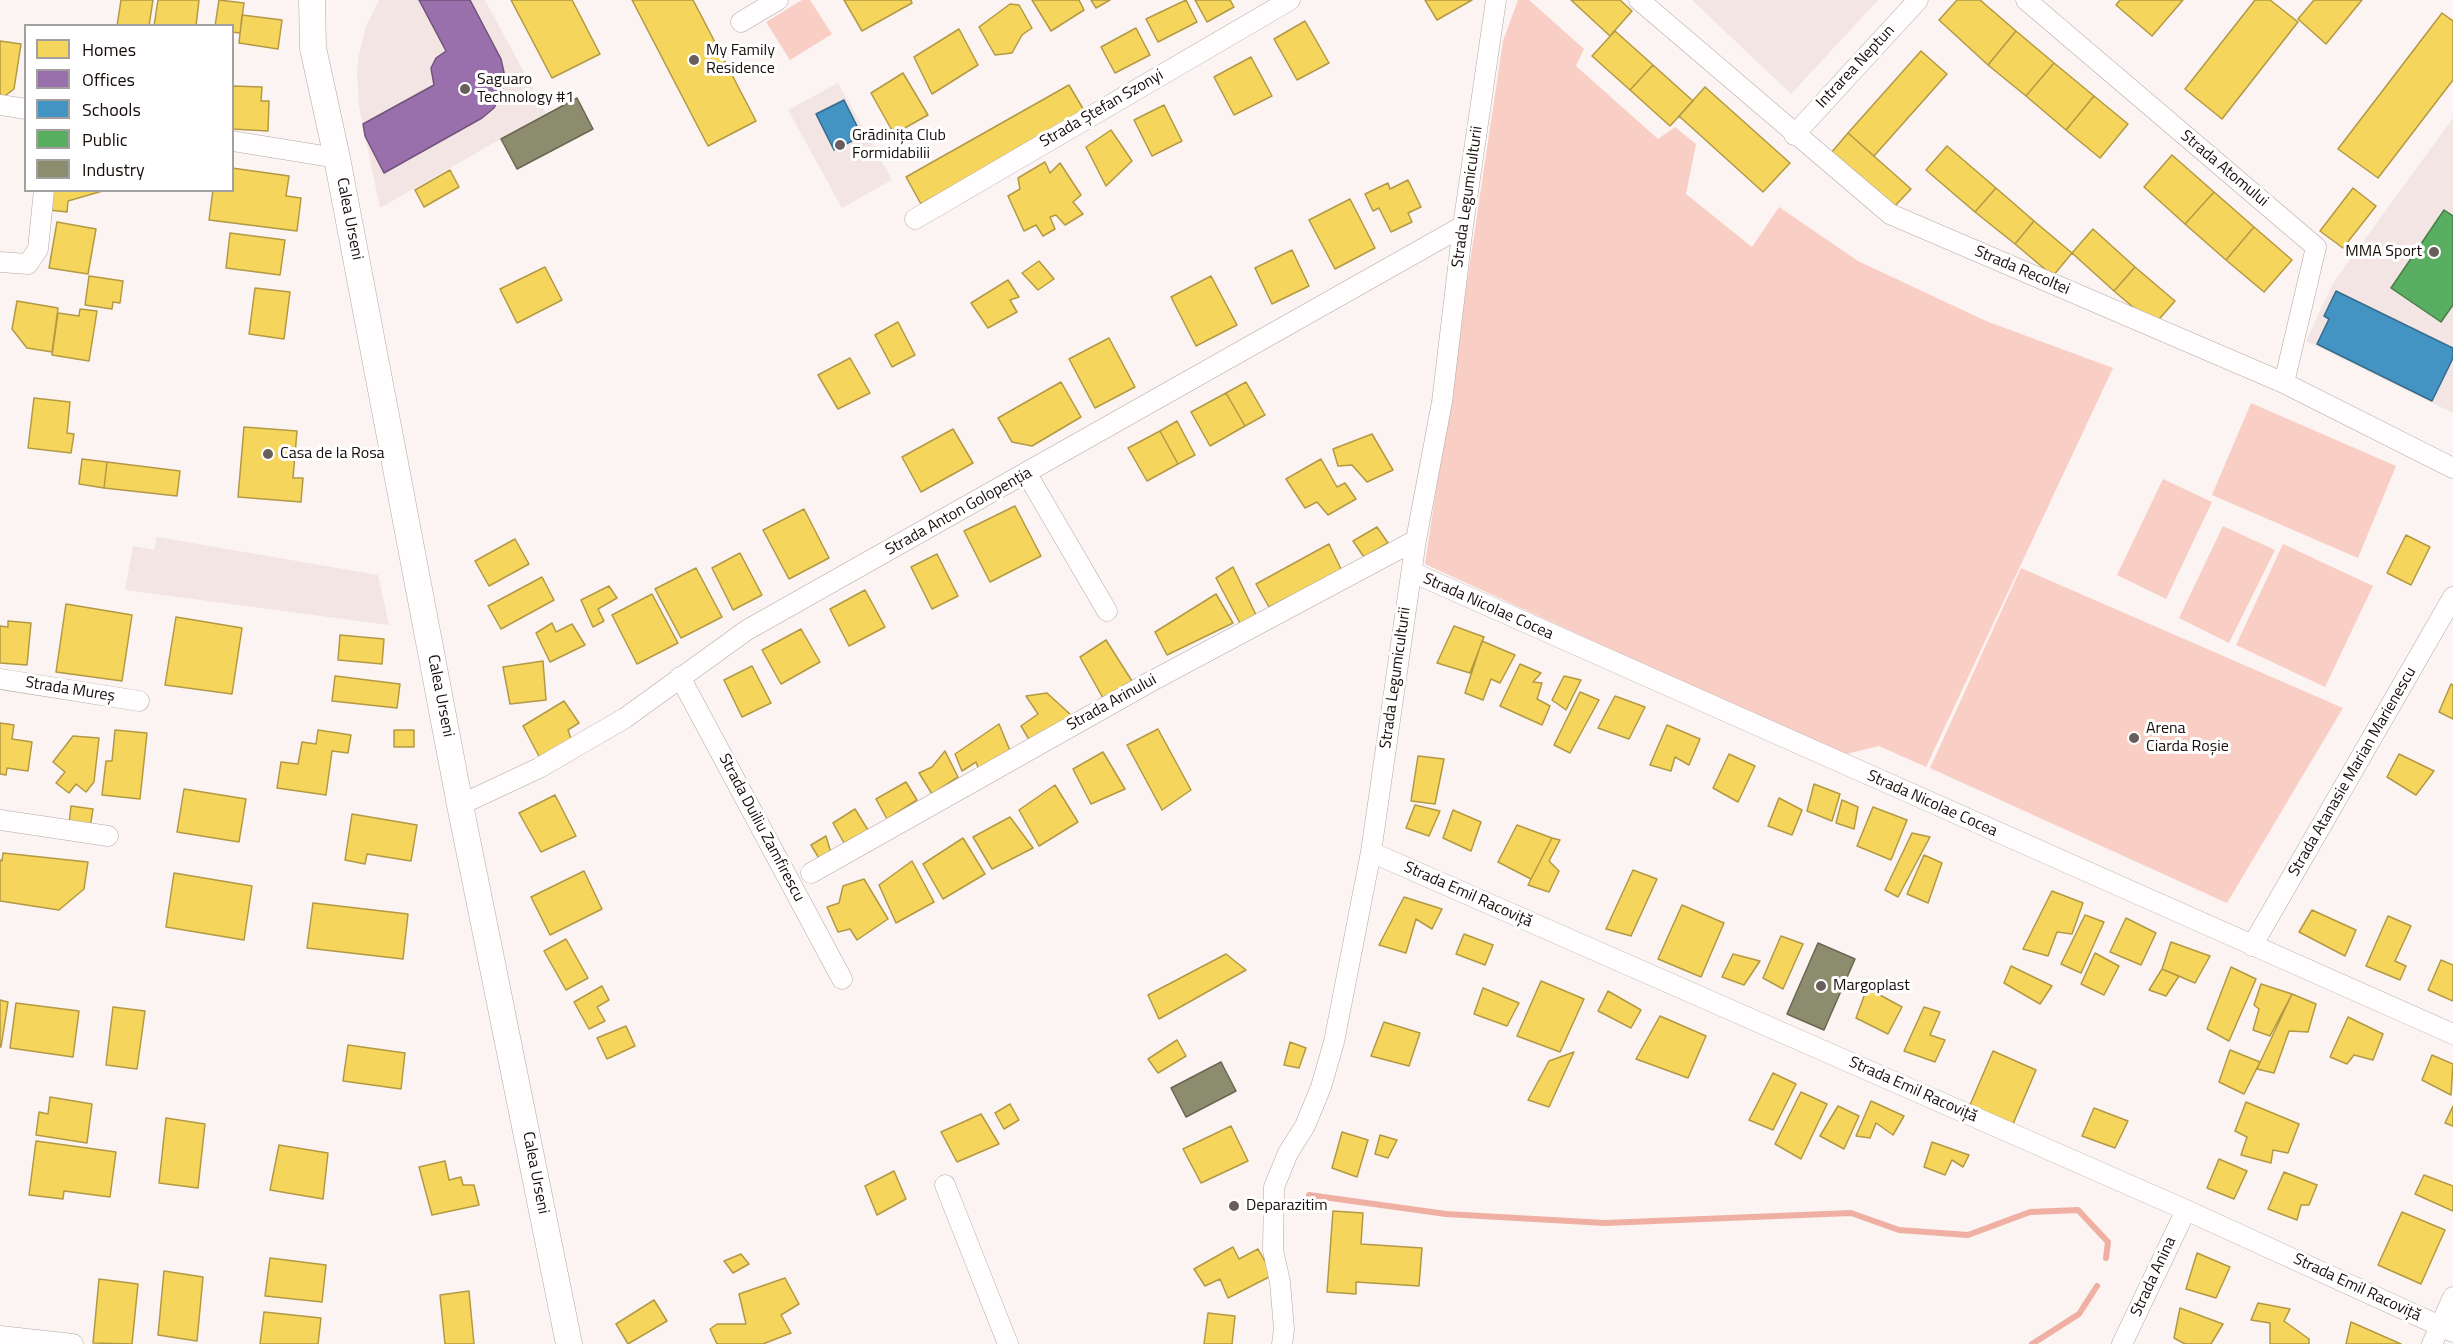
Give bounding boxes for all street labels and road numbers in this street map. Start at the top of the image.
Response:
street label: Intrarea Neptun [1813,21,1899,113]
street label: Strada Ștefan Szonyi [1037,66,1167,152]
street label: Strada Legumiculturii [1449,125,1487,269]
street label: Strada Atomului [2176,127,2272,211]
street label: Calea Urseni [332,176,366,262]
street label: Strada Recoltei [1971,242,2073,300]
street label: Strada Anton Golopenția [882,464,1036,560]
street label: Strada Nicolae Cocea [1420,570,1556,644]
street label: Strada Legumiculturii [1377,606,1415,750]
street label: Calea Urseni [423,653,457,739]
street label: Strada Atanasie Marian Marienescu [2285,664,2421,880]
street label: Strada Arinului [1064,671,1160,735]
street label: Strada Mureș [24,673,116,707]
street label: Strada Duiliu Zamfirescu [714,751,808,905]
street label: Strada Nicolae Cocea [1864,767,2000,841]
street label: Strada Emil Racoviță [1401,858,1535,932]
street label: Strada Emil Racoviță [1846,1053,1980,1127]
street label: Calea Urseni [518,1130,552,1216]
street label: Strada Anina [2127,1234,2181,1320]
street label: Strada Emil Racoviță [2290,1250,2424,1326]

